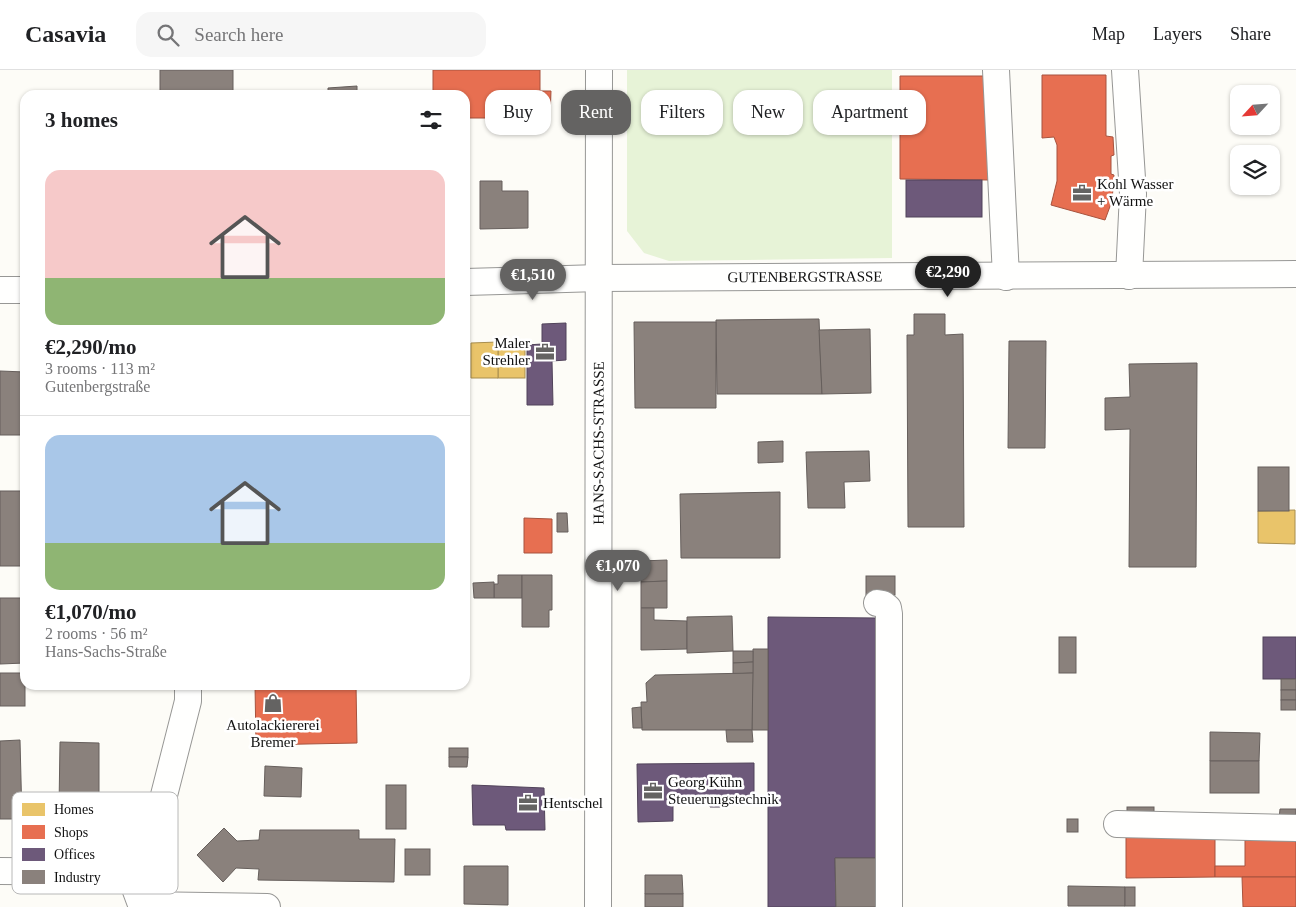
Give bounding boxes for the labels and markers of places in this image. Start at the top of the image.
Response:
place label: Kohl Wasser + Wärme [1097,176,1173,209]
office icon: Kohl Wasser + Wärme [1071,182,1093,204]
pin: €2,290 [907,256,989,298]
pin: €1,510 [492,258,574,301]
place label: Maler Strehler [483,335,530,368]
office icon: Maler Strehler [534,341,556,363]
pin: €1,070 [577,550,659,592]
shop icon: Autolackiererei Bremer [262,692,284,714]
place label: Autolackiererei Bremer [226,717,320,750]
place label: Georg Kühn Steuerungstechnik [668,774,779,807]
office icon: Georg Kühn Steuerungstechnik [642,780,664,802]
office icon: Hentschel [517,792,539,814]
place label: Hentschel [543,795,603,811]

